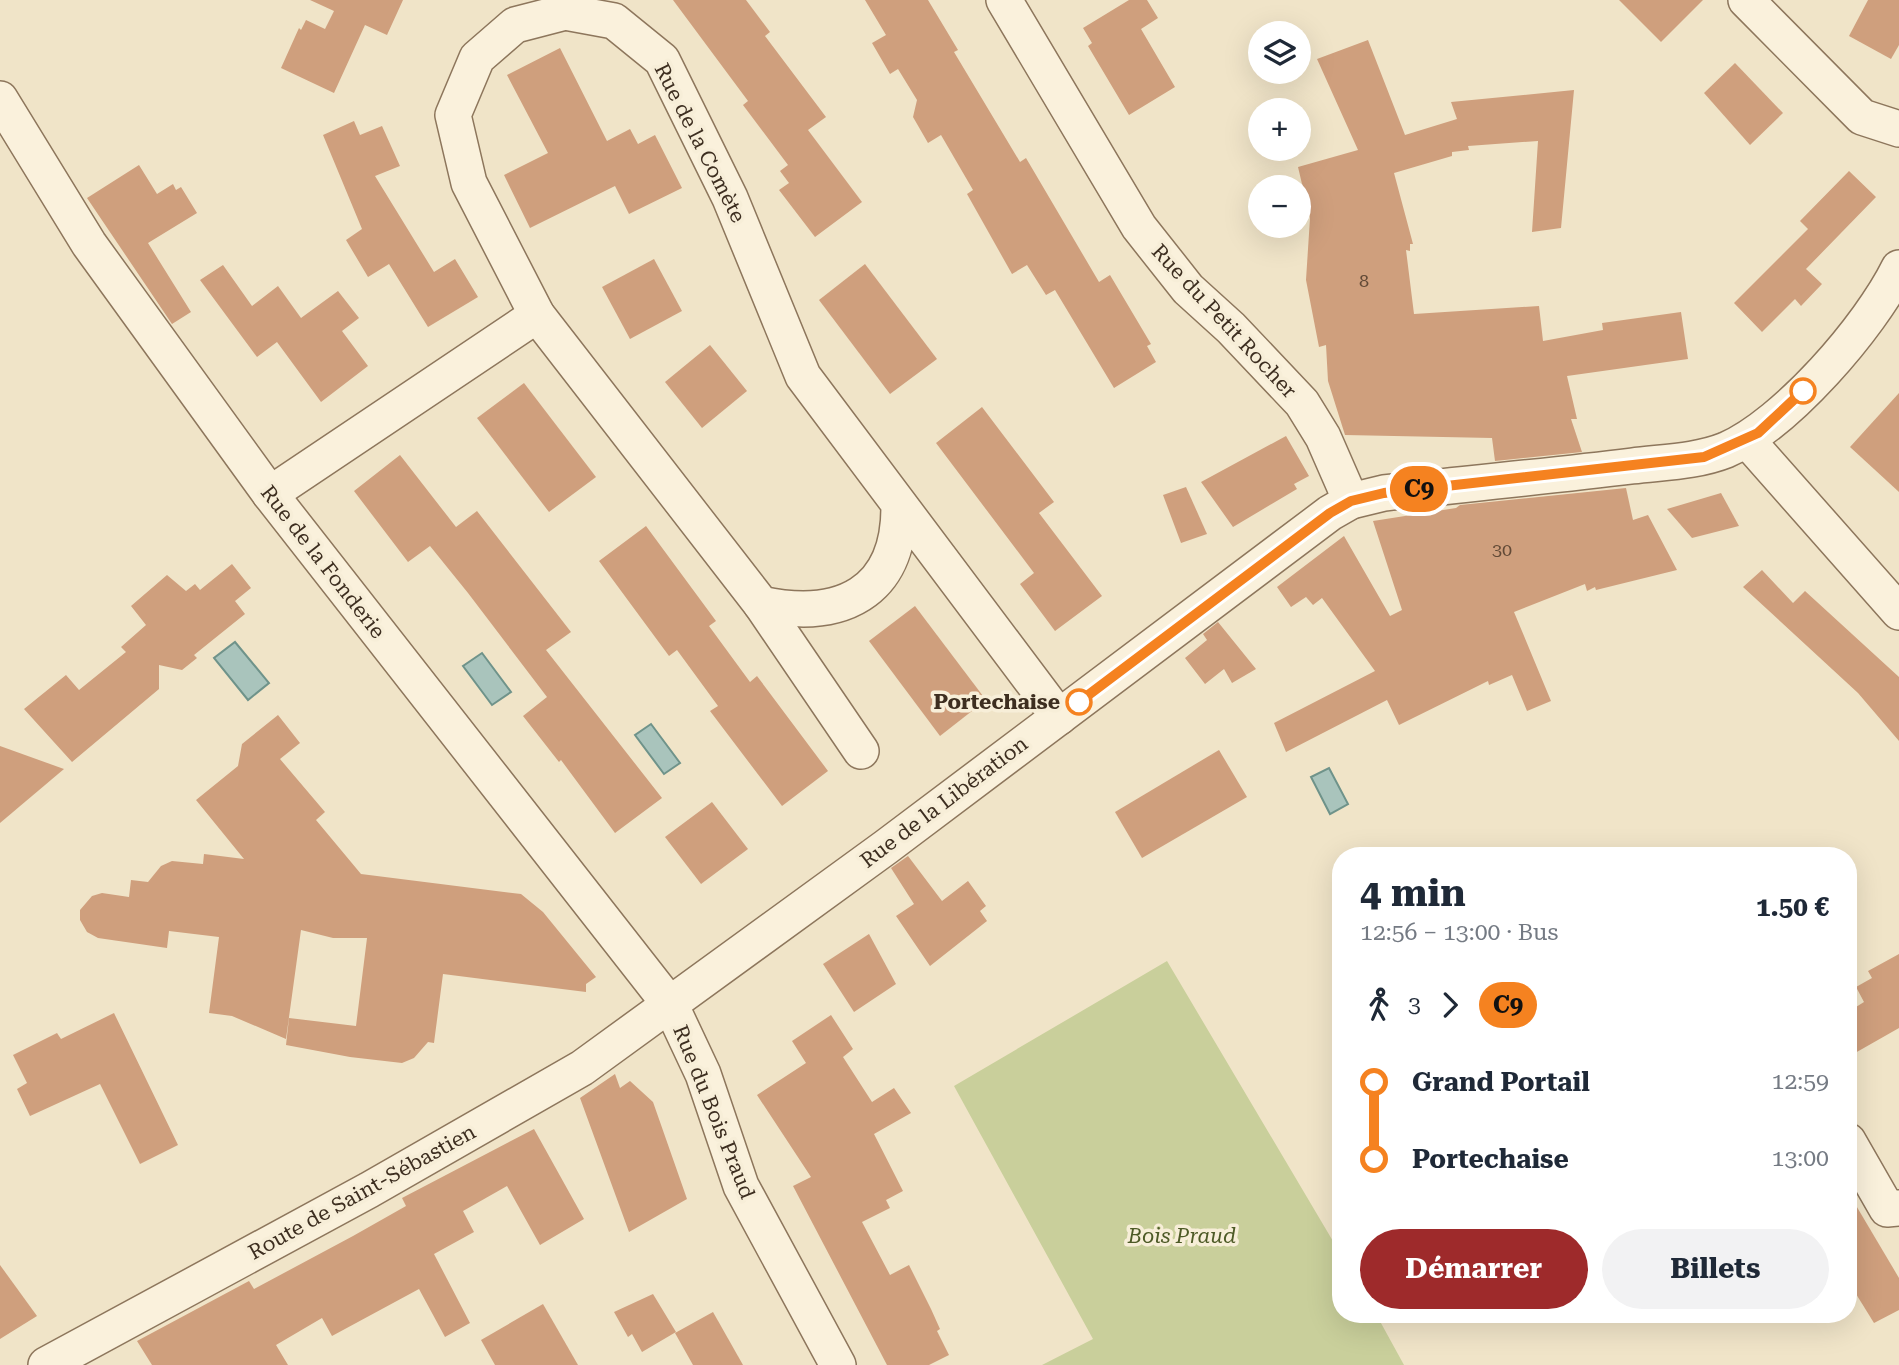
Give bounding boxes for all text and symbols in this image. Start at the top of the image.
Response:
map controls [1248,21,1311,238]
button: layers [1248,21,1311,84]
street label: Rue de la Comète [649,59,751,227]
button: + [1248,98,1311,161]
button: − [1248,175,1311,238]
street label: Rue du Petit Rocher [1147,239,1302,403]
house number: 8 [1359,270,1369,291]
unlabelled marker [1790,378,1816,404]
line badge: C9 [1388,466,1450,512]
text: C9 [1404,475,1434,503]
street label: Rue de la Fonderie [256,481,390,643]
house number: 30 [1492,539,1512,560]
marker: Portechaise [1066,689,1092,715]
place label: Portechaise [933,690,1060,714]
street label: Rue de la Libération [856,731,1033,873]
text: 4 min [1360,871,1466,915]
text: 1.50 € [1756,892,1829,922]
text: 12:56 – 13:00 · Bus [1360,919,1558,946]
icon: walk [1360,986,1398,1024]
icon: forward [1431,986,1469,1024]
text: 3 [1408,991,1421,1018]
text: C9 [1493,991,1523,1019]
street label: Rue du Bois Praud [668,1022,760,1203]
text: Grand Portail [1412,1067,1590,1097]
text: 12:59 [1772,1068,1829,1095]
street label: Route de Saint-Sébastien [244,1119,480,1265]
text: Portechaise [1412,1144,1569,1174]
text: 13:00 [1772,1145,1829,1172]
park label: Bois Praud [1127,1224,1236,1248]
button: Démarrer [1360,1229,1588,1309]
button: Billets [1602,1229,1829,1309]

